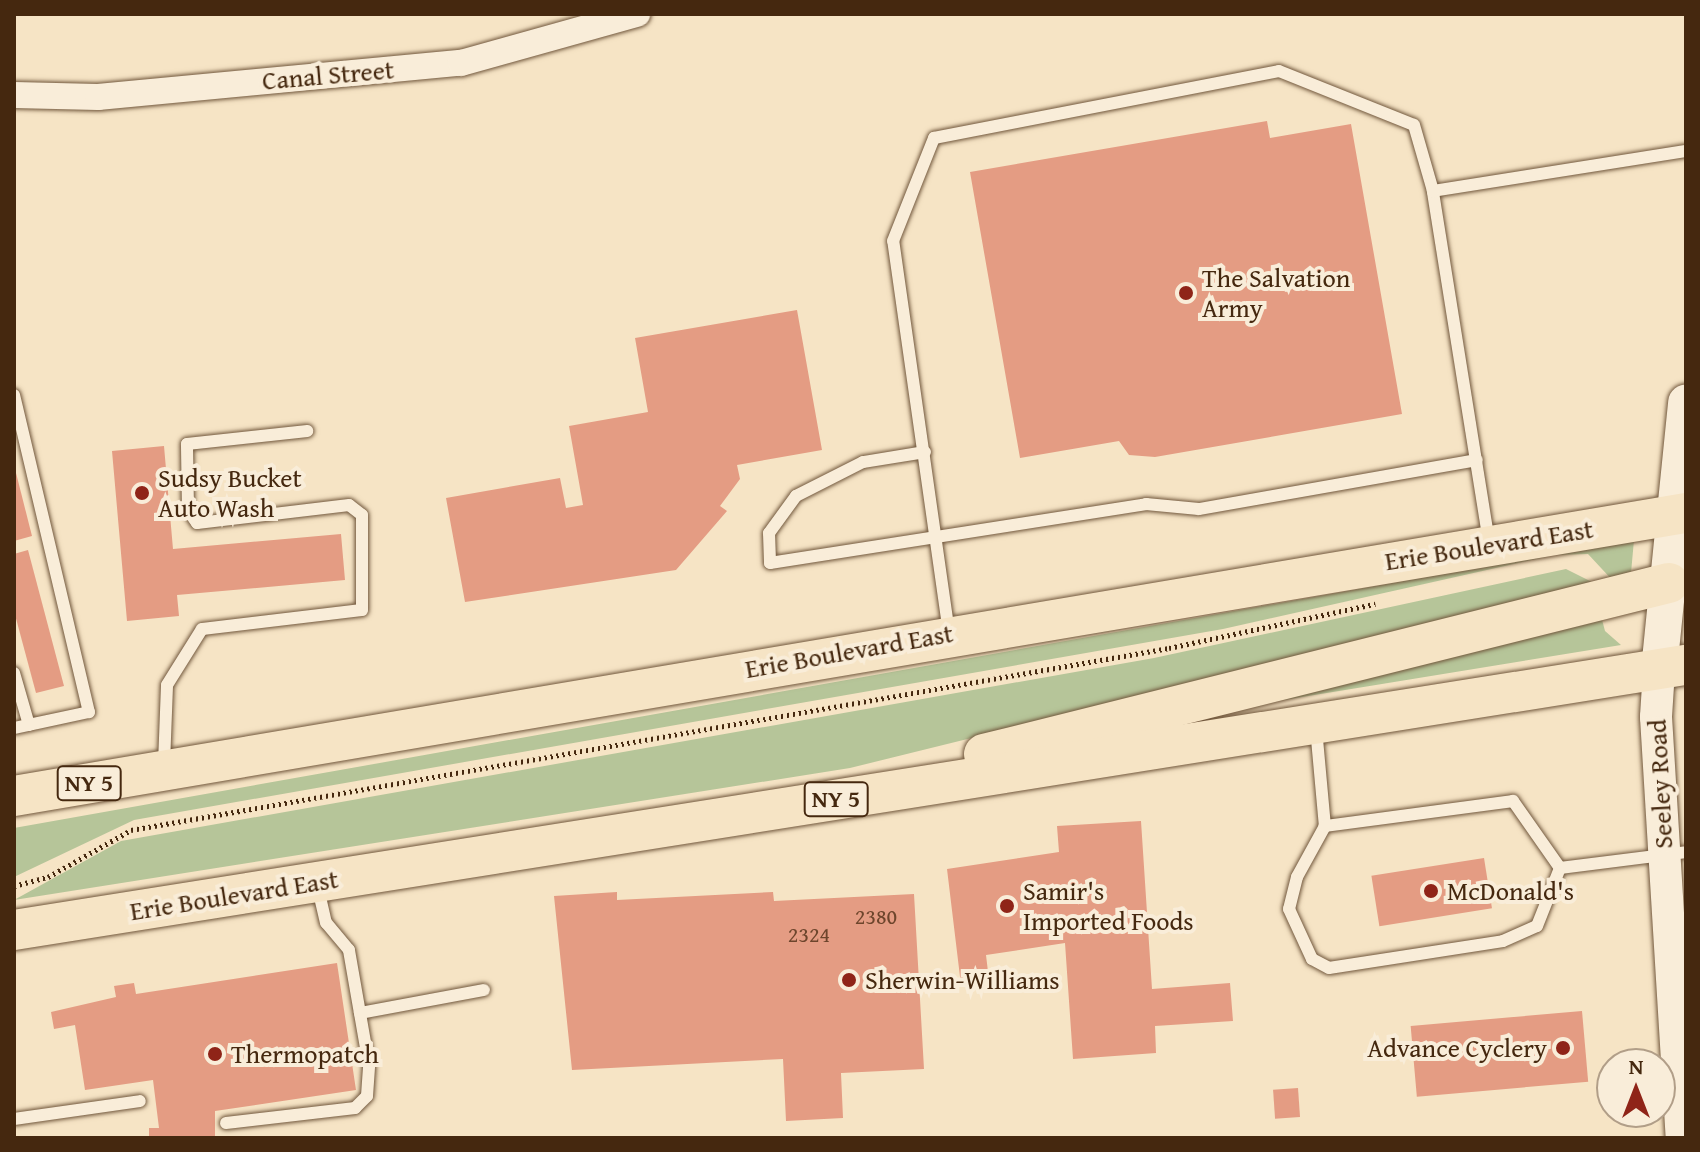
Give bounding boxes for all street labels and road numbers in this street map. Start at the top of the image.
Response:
street label: Canal Street [261,54,395,96]
street label: Erie Boulevard East [1383,513,1595,577]
street label: Erie Boulevard East [743,617,955,685]
street label: Seeley Road [1641,718,1679,850]
road number: NY 5 [55,763,123,803]
road number: NY 5 [802,779,870,819]
street label: Erie Boulevard East [128,863,340,927]

